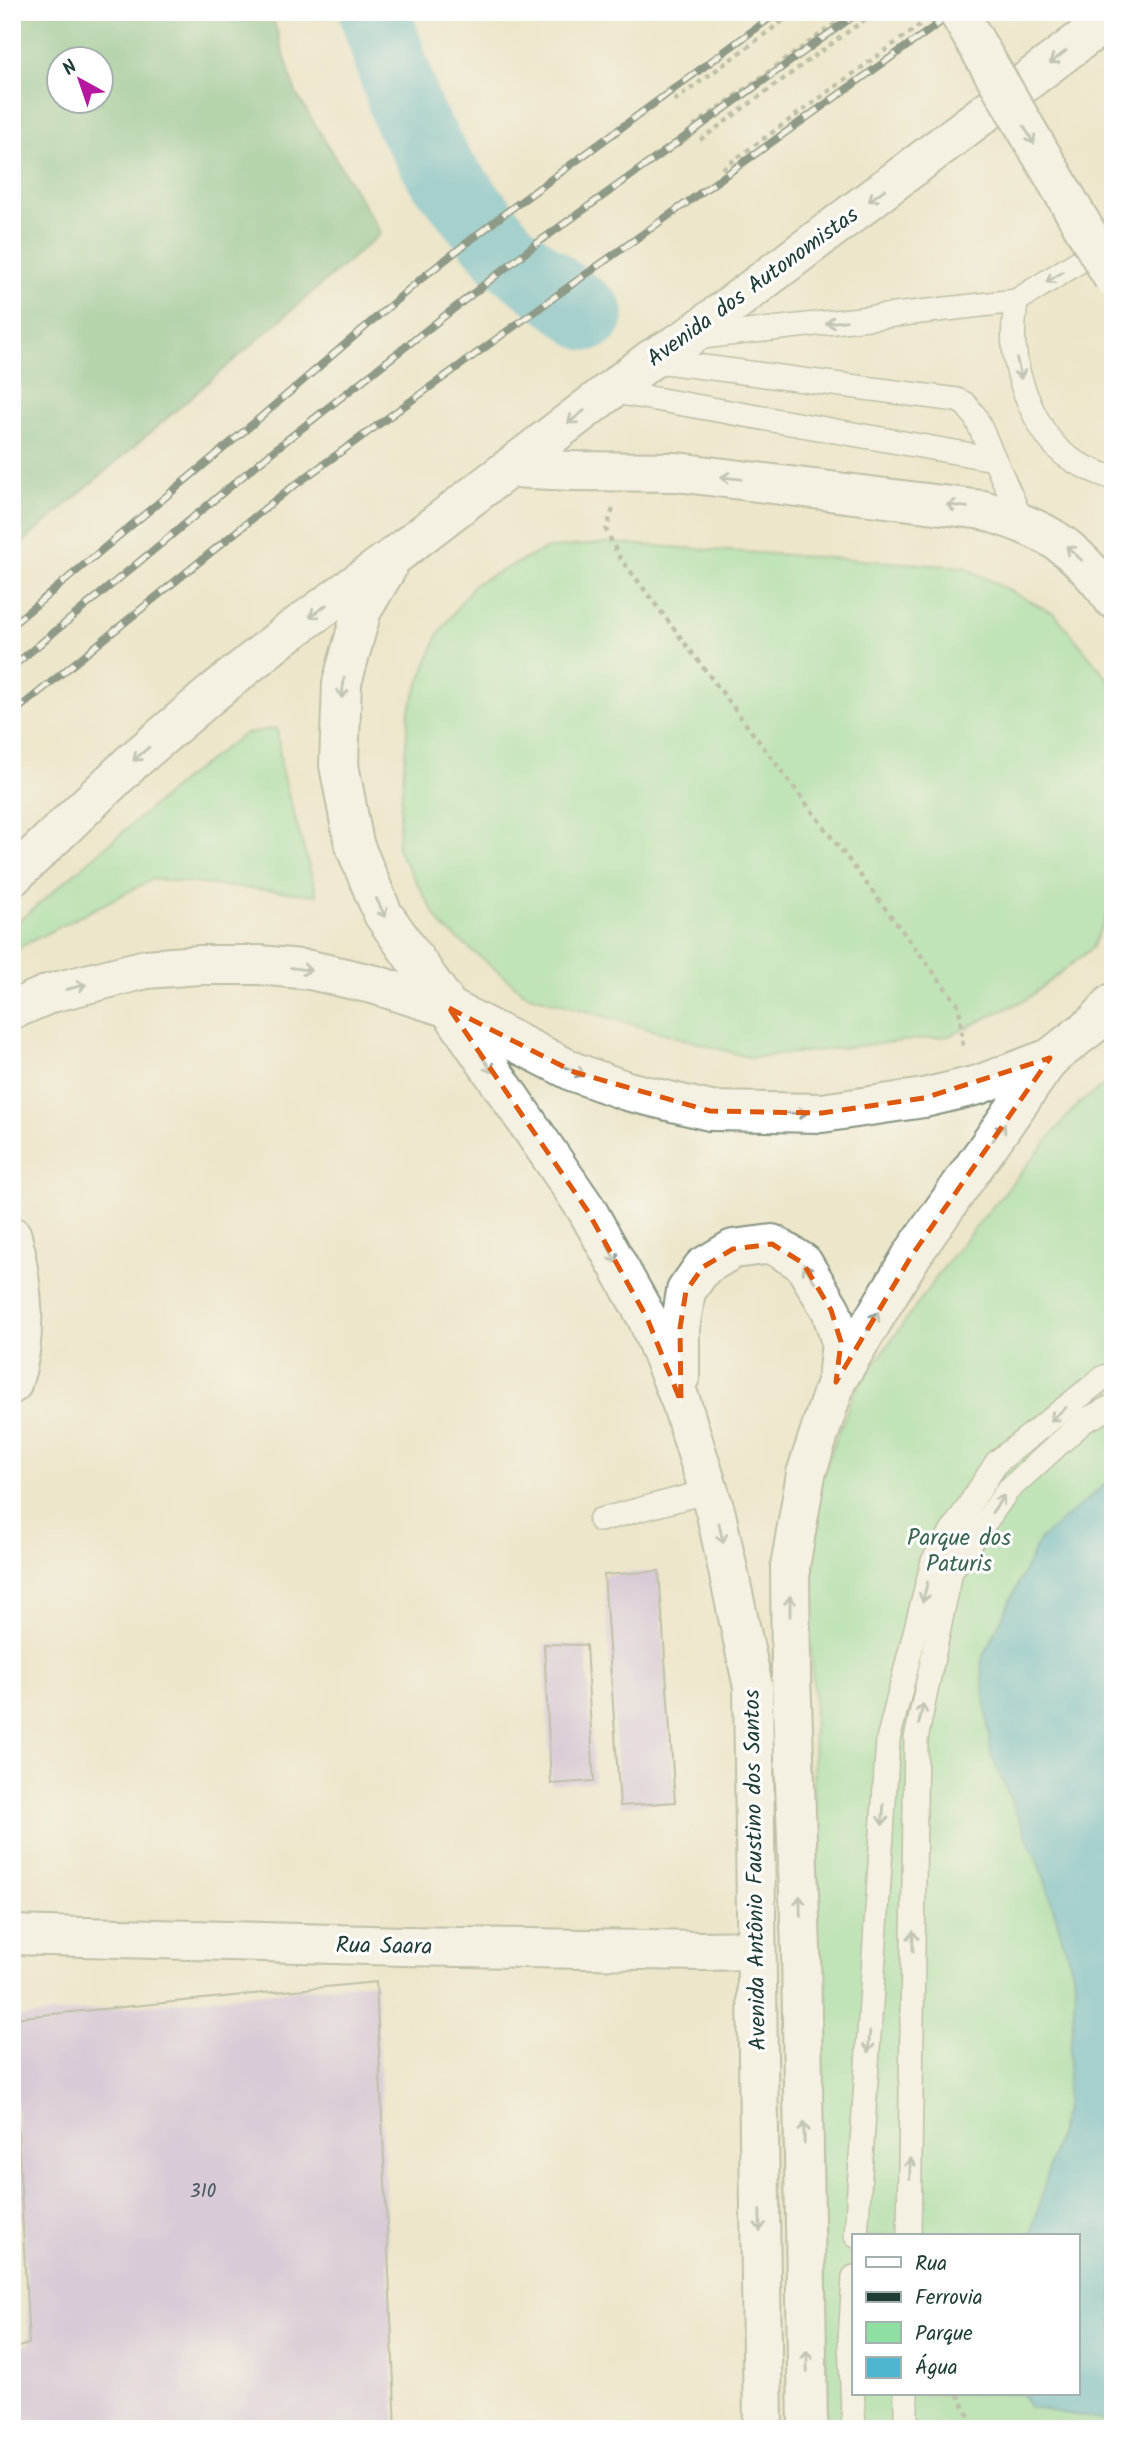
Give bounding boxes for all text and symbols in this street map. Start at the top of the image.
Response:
north arrow [46,46,116,116]
one-way arrow [1049,50,1068,65]
text: N [56,53,85,84]
one-way arrow [1022,124,1036,144]
one-way arrow [868,187,887,202]
street label: Avenida dos Autonomistas [640,198,867,377]
one-way arrow [1046,270,1065,285]
one-way arrow [825,316,847,329]
one-way arrow [1013,357,1026,380]
one-way arrow [567,410,586,425]
one-way arrow [720,472,743,485]
one-way arrow [946,500,968,513]
one-way arrow [1066,545,1083,562]
one-way arrow [309,604,328,618]
one-way arrow [336,676,349,699]
one-way arrow [133,746,151,762]
one-way arrow [375,897,389,918]
one-way arrow [289,963,312,976]
one-way arrow [64,980,87,993]
one-way arrow [480,1054,494,1073]
one-way arrow [564,1066,585,1079]
one-way arrow [785,1106,808,1119]
one-way arrow [992,1123,1006,1142]
one-way arrow [606,1243,619,1264]
one-way arrow [801,1263,815,1283]
one-way arrow [866,1312,880,1332]
one-way arrow [1049,1406,1068,1421]
one-way arrow [991,1495,1005,1514]
park label: Parque dos Paturis [907,1521,1011,1583]
one-way arrow [715,1522,728,1544]
one-way arrow [918,1580,931,1603]
one-way arrow [783,1594,797,1617]
street label: Avenida Antônio Faustino dos Santos [735,1689,777,2051]
one-way arrow [915,1703,929,1726]
one-way arrow [876,1803,889,1825]
one-way arrow [793,1894,806,1917]
street label: Rua Saara [335,1928,433,1966]
one-way arrow [906,1929,920,1952]
one-way arrow [862,2030,875,2053]
one-way arrow [797,2122,811,2145]
one-way arrow [903,2157,917,2180]
house number: 310 [190,2177,216,2207]
one-way arrow [753,2209,767,2232]
legend [852,2234,1080,2396]
text: Rua [915,2248,947,2281]
text: Ferrovia [915,2282,983,2315]
text: Parque [915,2318,973,2351]
one-way arrow [800,2349,814,2372]
text: Água [915,2352,958,2385]

